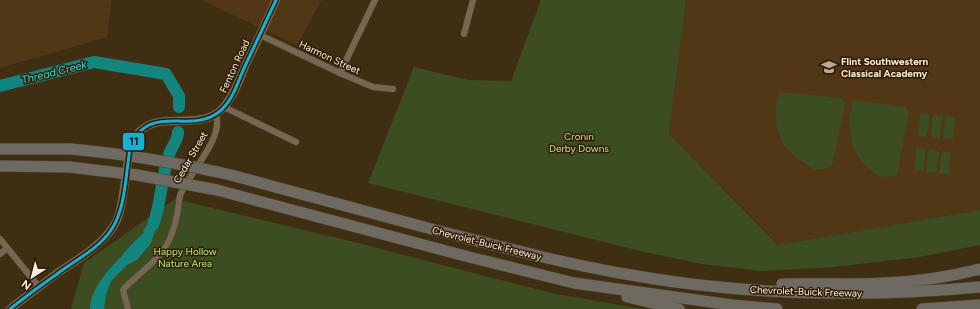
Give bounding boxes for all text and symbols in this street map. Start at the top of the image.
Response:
street label: Fenton Road [217,37,252,95]
street label: Harmon Street [297,38,363,77]
place label: Flint Southwestern Classical Academy [841,55,928,80]
water label: Thread Creek [20,58,89,87]
school or university icon: Flint Southwestern Classical Academy [820,58,838,76]
street label: Cedar Street [170,129,211,185]
park label: Cronin Derby Downs [549,130,609,155]
line badge: 11 [122,132,145,151]
text: 11 [129,135,139,148]
street label: Chevrolet-Buick Freeway [431,224,544,264]
park label: Happy Hollow Nature Area [153,245,217,270]
north arrow [12,257,52,297]
text: N [19,277,34,292]
street label: Chevrolet-Buick Freeway [750,283,863,300]

